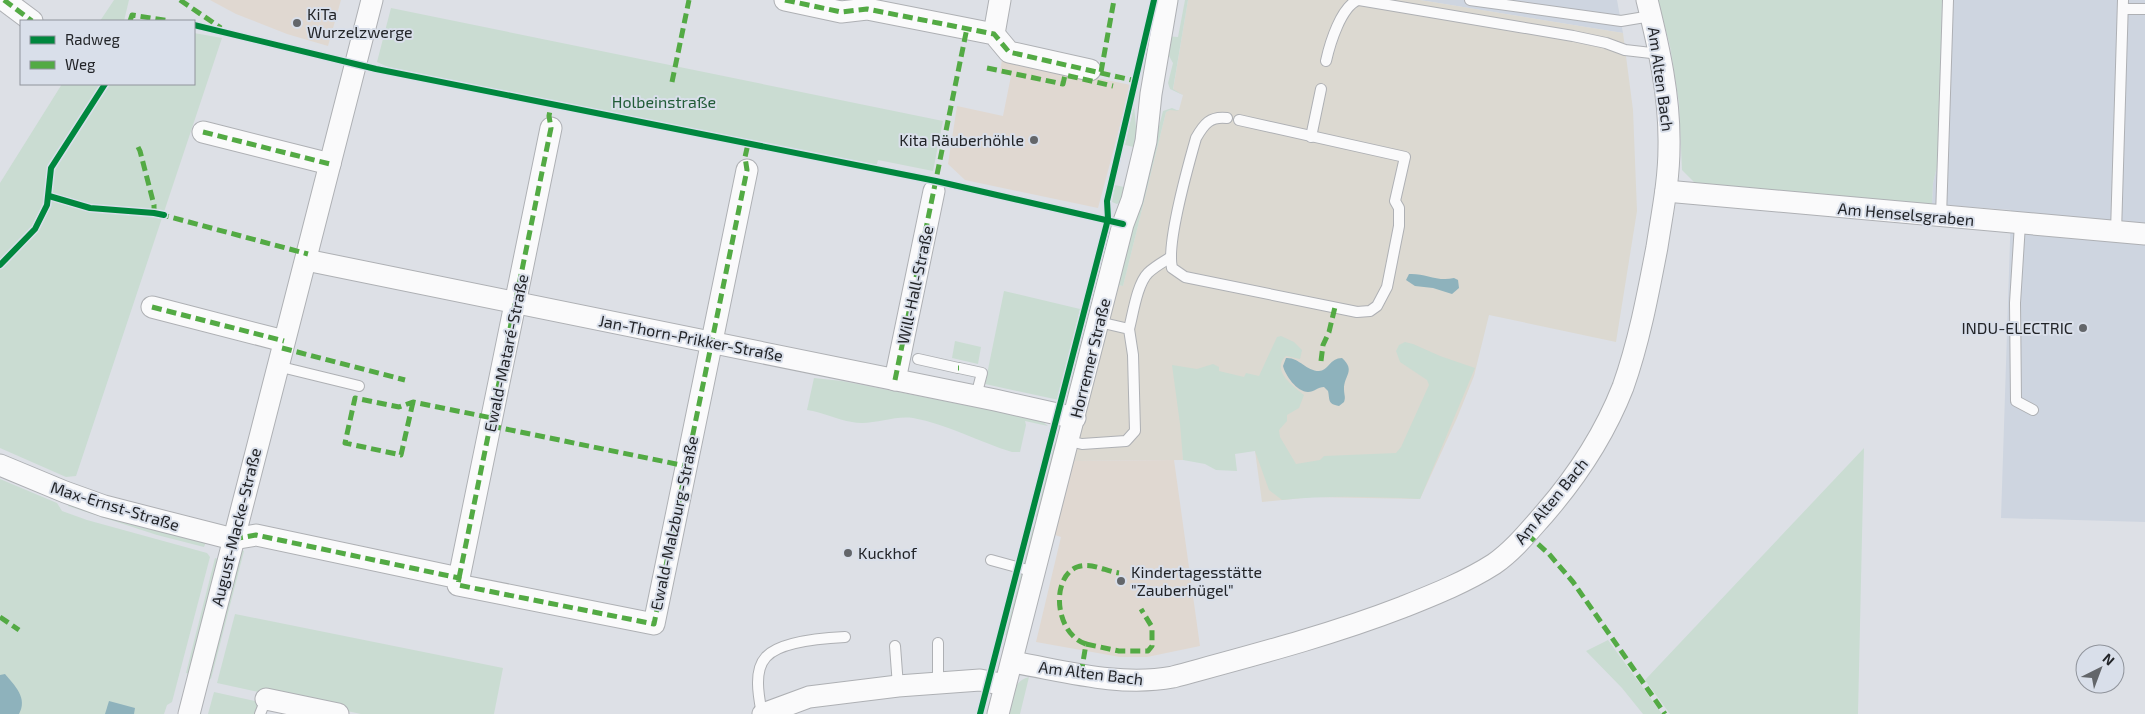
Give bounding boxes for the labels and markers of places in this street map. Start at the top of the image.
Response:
place label: KiTa Wurzelzwerge [307,4,413,41]
marker: KiTa Wurzelzwerge [291,17,303,29]
place label: Kita Räuberhöhle [899,130,1024,149]
marker: Kita Räuberhöhle [1028,134,1040,146]
place label: INDU-ELECTRIC [1961,318,2073,337]
marker: INDU-ELECTRIC [2077,322,2089,334]
place label: Kuckhof [858,543,918,562]
marker: Kuckhof [842,547,854,559]
place label: Kindertagesstätte "Zauberhügel" [1131,562,1262,599]
marker: Kindertagesstätte "Zauberhügel" [1115,575,1127,587]

